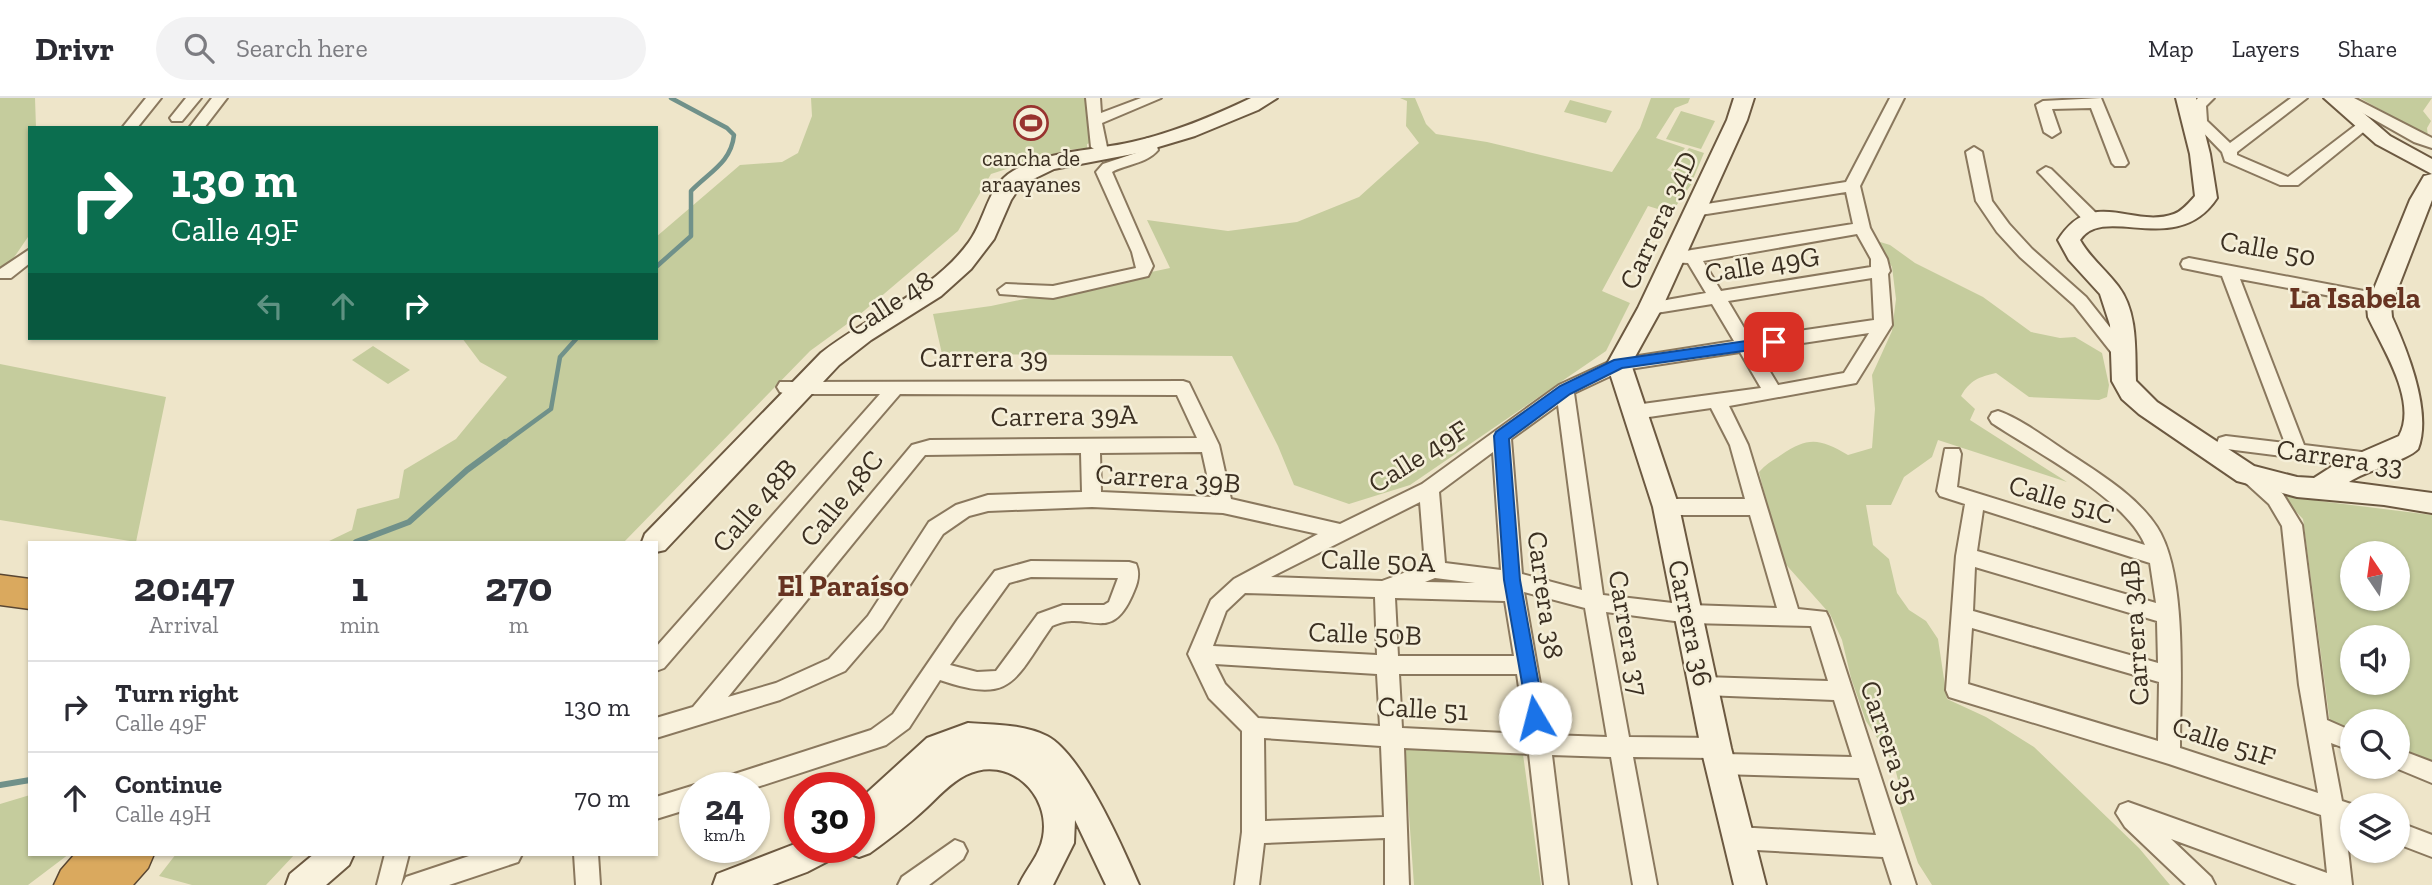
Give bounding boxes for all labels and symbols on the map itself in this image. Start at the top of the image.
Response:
sports icon: cancha de araayanes [1012,104,1050,142]
place label: cancha de araayanes [981,144,1081,198]
street label: Carrera 34D [1612,146,1705,294]
street label: Calle 50 [2218,224,2318,273]
street label: Calle 49G [1703,239,1822,290]
street label: Calle 48 [841,263,940,343]
district label: La Isabela [2289,280,2421,316]
pin [1744,312,1804,372]
street label: Carrera 39 [920,341,1048,374]
street label: Carrera 39A [990,398,1138,433]
street label: Calle 49F [1362,413,1474,500]
street label: Carrera 33 [2275,432,2405,483]
street label: Calle 48C [793,444,890,553]
street label: Calle 48B [705,452,804,559]
street label: Carrera 39B [1094,457,1242,500]
street label: Calle 51C [2005,468,2119,531]
street label: Carrera 38 [1520,529,1571,661]
north arrow [2340,541,2410,611]
street label: Calle 50A [1320,542,1437,579]
street label: Carrera 36 [1661,557,1720,689]
street label: Carrera 34B [2113,559,2156,707]
district label: El Paraíso [777,568,909,604]
street label: Carrera 37 [1601,568,1656,698]
street label: Calle 50B [1308,615,1422,652]
street label: Carrera 35 [1853,676,1926,808]
position arrow [1498,681,1572,755]
street label: Calle 51 [1377,690,1470,727]
street label: Calle 51F [2168,709,2280,774]
speed limit sign: 30 [784,772,875,863]

